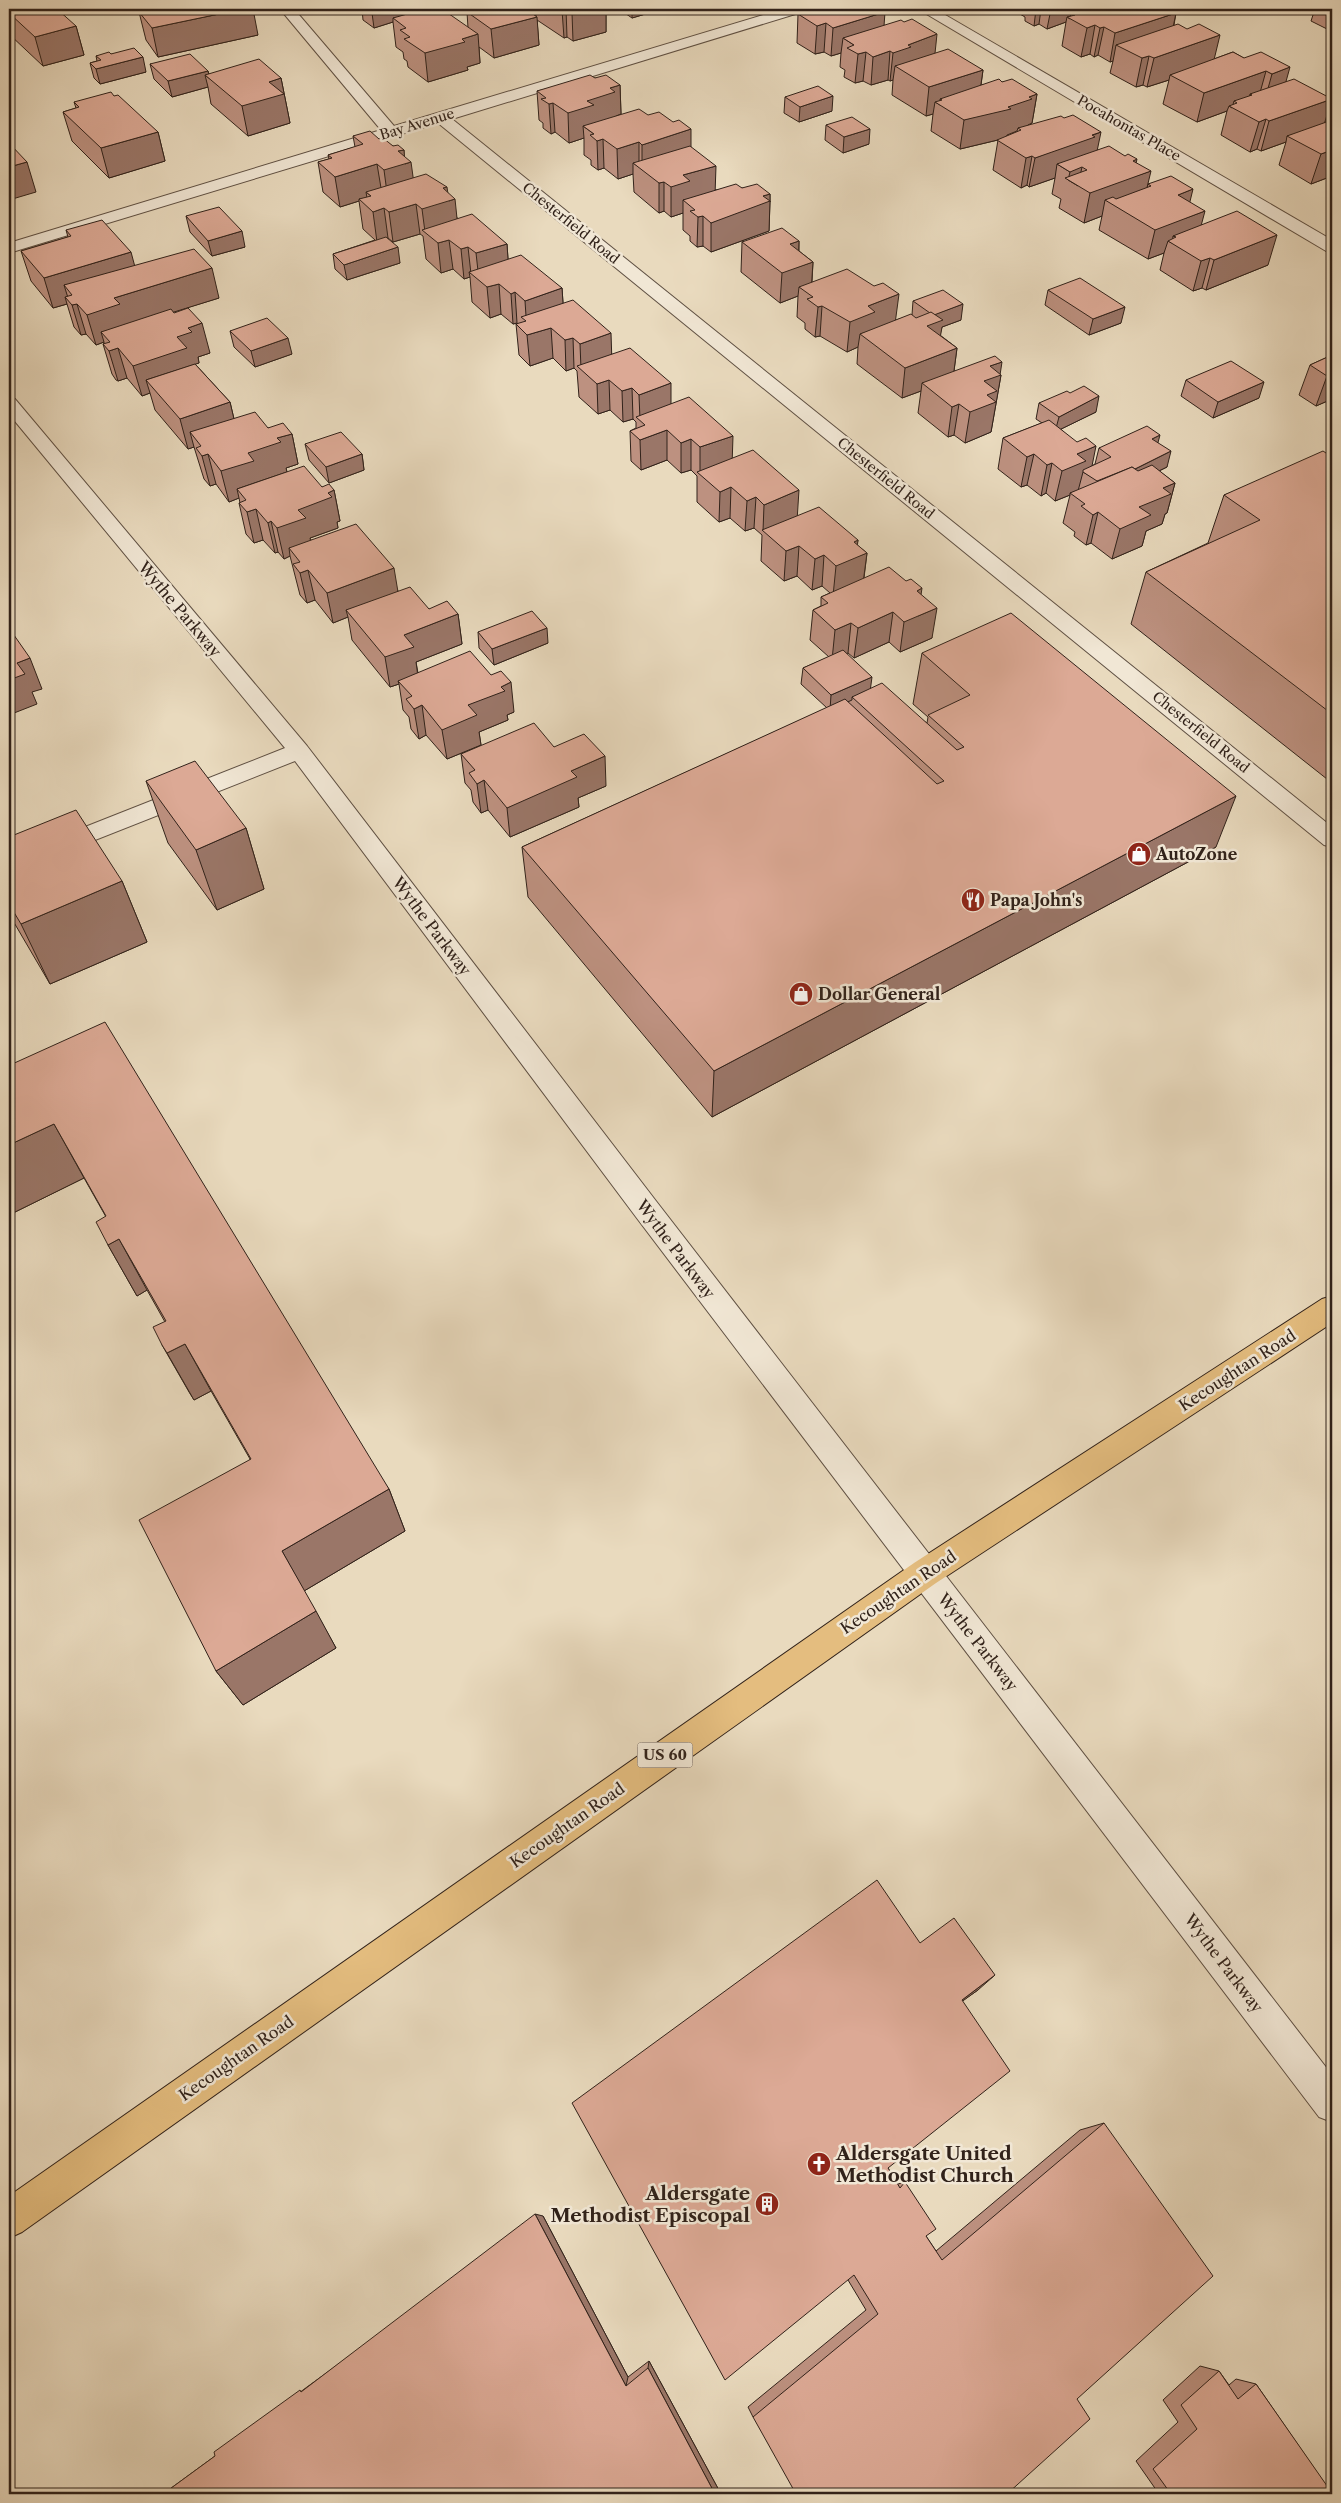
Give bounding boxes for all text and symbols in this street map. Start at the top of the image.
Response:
street label: Pocahontas Place [1074,91,1184,165]
street label: Bay Avenue [378,104,457,144]
street label: Chesterfield Road [519,178,624,268]
street label: Chesterfield Road [834,433,939,523]
street label: Wythe Parkway [134,556,226,662]
street label: Chesterfield Road [1149,687,1254,777]
shop icon: AutoZone [1126,841,1152,867]
place label: AutoZone [1155,844,1238,864]
street label: Wythe Parkway [388,872,476,980]
restaurant icon: Papa John's [960,887,986,913]
place label: Papa John's [990,890,1082,910]
shop icon: Dollar General [788,981,814,1007]
place label: Dollar General [818,984,941,1004]
street label: Wythe Parkway [632,1195,720,1303]
street label: Kecoughtan Road [1175,1325,1299,1415]
street label: Kecoughtan Road [836,1546,960,1638]
street label: Wythe Parkway [933,1588,1023,1696]
road number: US 60 [638,1742,692,1768]
street label: Kecoughtan Road [506,1778,628,1872]
street label: Wythe Parkway [1180,1909,1268,2017]
street label: Kecoughtan Road [175,2011,297,2105]
place label: Aldersgate United Methodist Church [835,2142,1014,2187]
church icon: Aldersgate United Methodist Church [806,2151,832,2177]
place label: Aldersgate Methodist Episcopal [551,2182,750,2227]
building icon: Aldersgate Methodist Episcopal [754,2191,780,2217]

